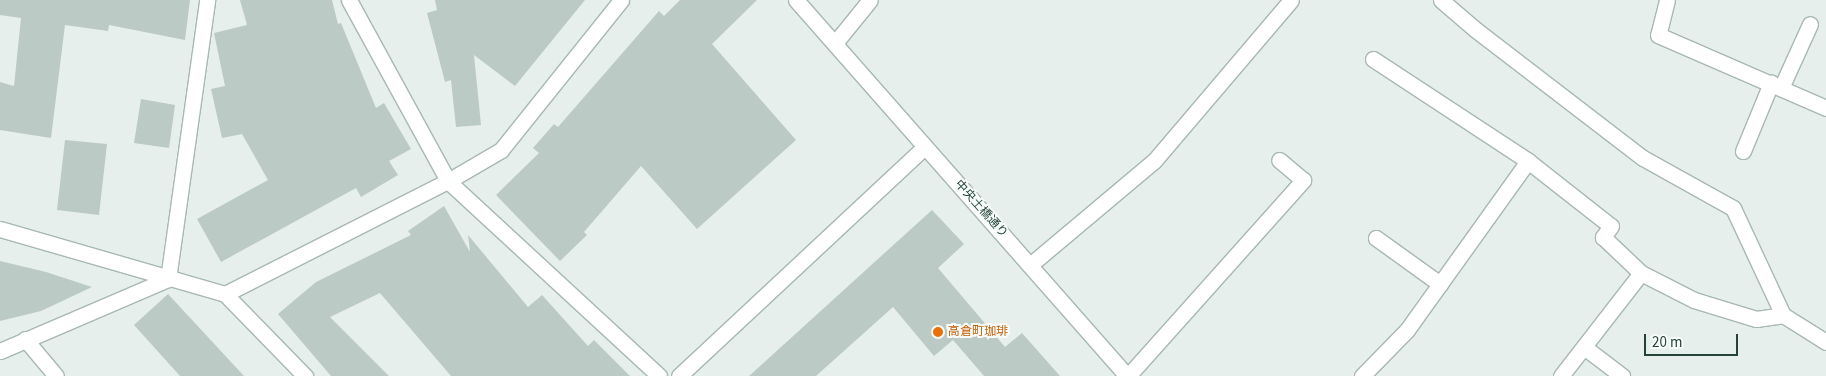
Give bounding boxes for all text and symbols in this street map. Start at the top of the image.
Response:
street label: 中央土橋通り [952,177,1010,241]
scale bar [1646,324,1740,356]
place label: 高倉町珈琲 [948,325,1008,339]
marker: 高倉町珈琲 [932,326,944,338]
text: 20 m [1652,332,1682,353]

